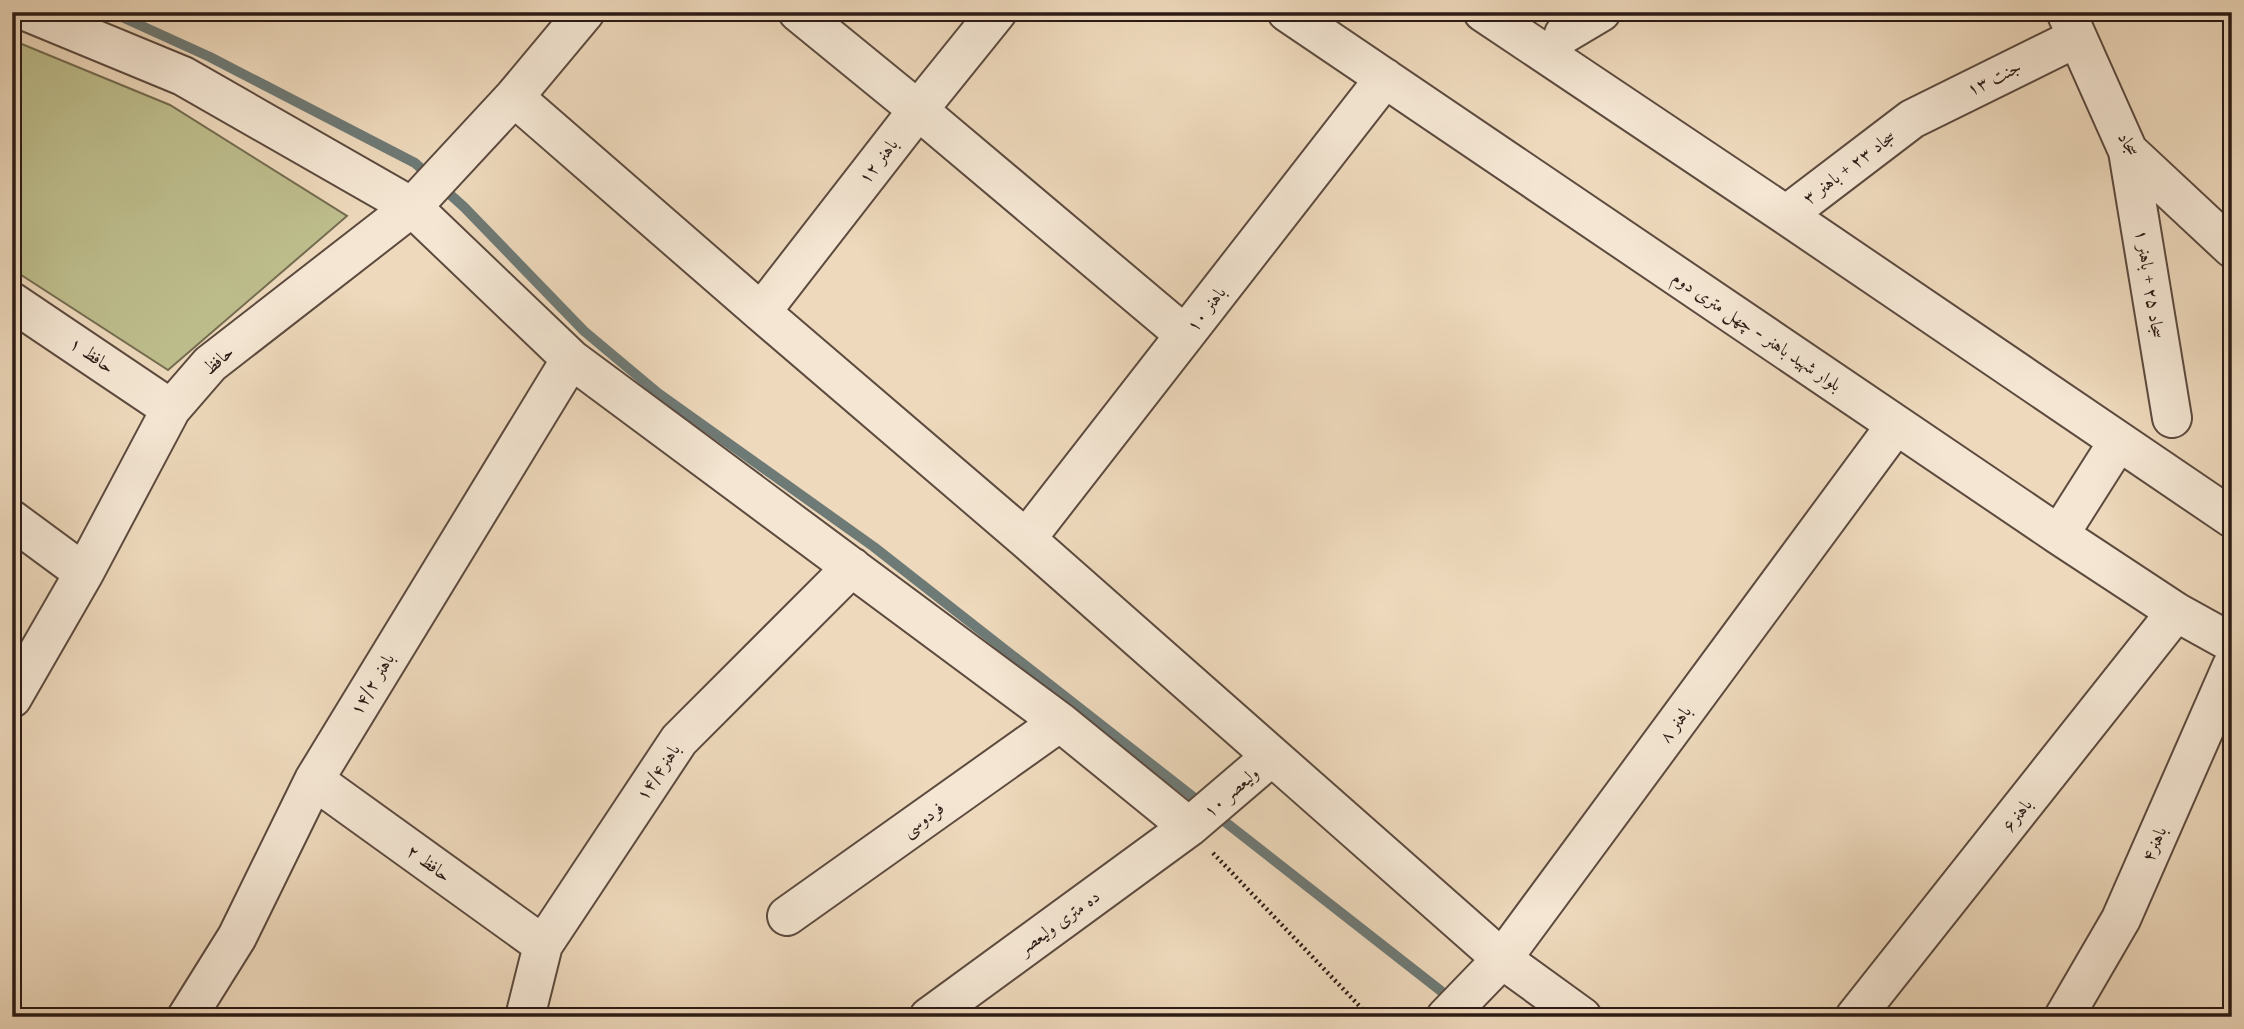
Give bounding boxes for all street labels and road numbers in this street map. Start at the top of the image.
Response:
street label: جنت ۱۳ [1963,55,2025,101]
street label: سجاد ۲۳ + باهنر ۳ [1798,125,1900,209]
street label: سجاد [2113,128,2145,160]
street label: باهنر ۱۲ [854,134,902,188]
street label: سجاد ۲۵ + باهنر ۱ [2131,228,2169,340]
street label: بلوار شهید باهنر - چهل متری دوم [1665,266,1846,400]
street label: باهنر ۱۰ [1182,282,1230,336]
street label: حافظ ۱ [65,332,119,378]
street label: حافظ [198,340,238,380]
street label: باهنر ۱۴/۲ [345,649,399,719]
street label: باهنر ۸ [1654,701,1696,747]
street label: باهنر۱۴/۴ [631,739,685,805]
street label: ولیعصر ۱۰ [1199,762,1264,823]
street label: باهنر۶ [1997,794,2037,836]
street label: فردوسی [898,797,949,843]
street label: باهنر۴ [2137,823,2171,865]
street label: حافظ ۲ [403,840,455,886]
street label: ده متری ولیعصر [1012,885,1105,961]

